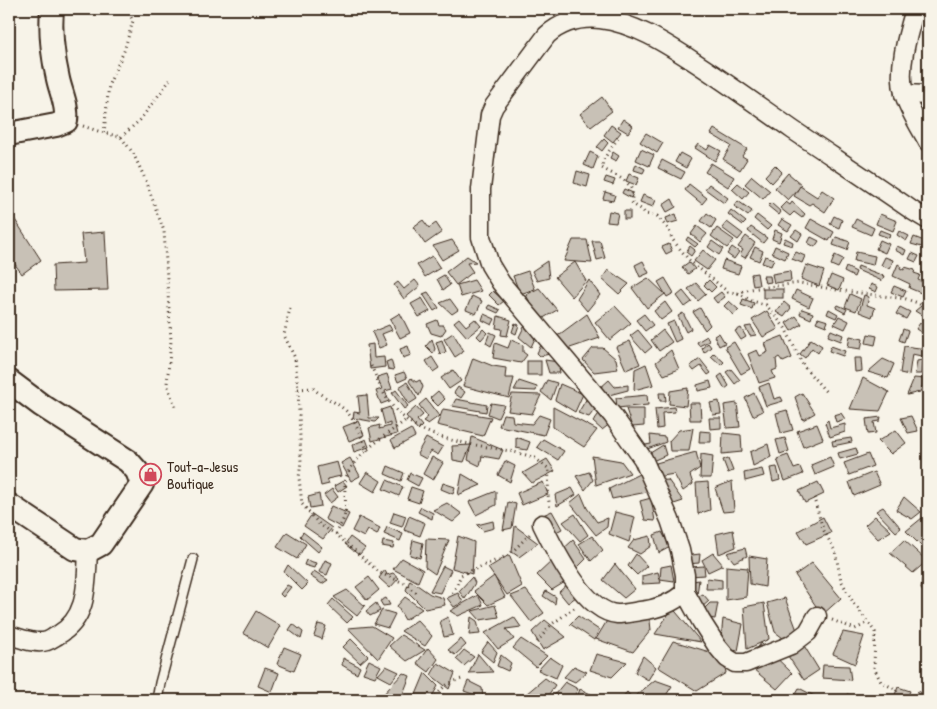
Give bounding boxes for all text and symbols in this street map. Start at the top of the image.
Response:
place label: Tout-a-Jesus Boutique [167,456,239,494]
shop icon: Tout-a-Jesus Boutique [139,463,163,487]

